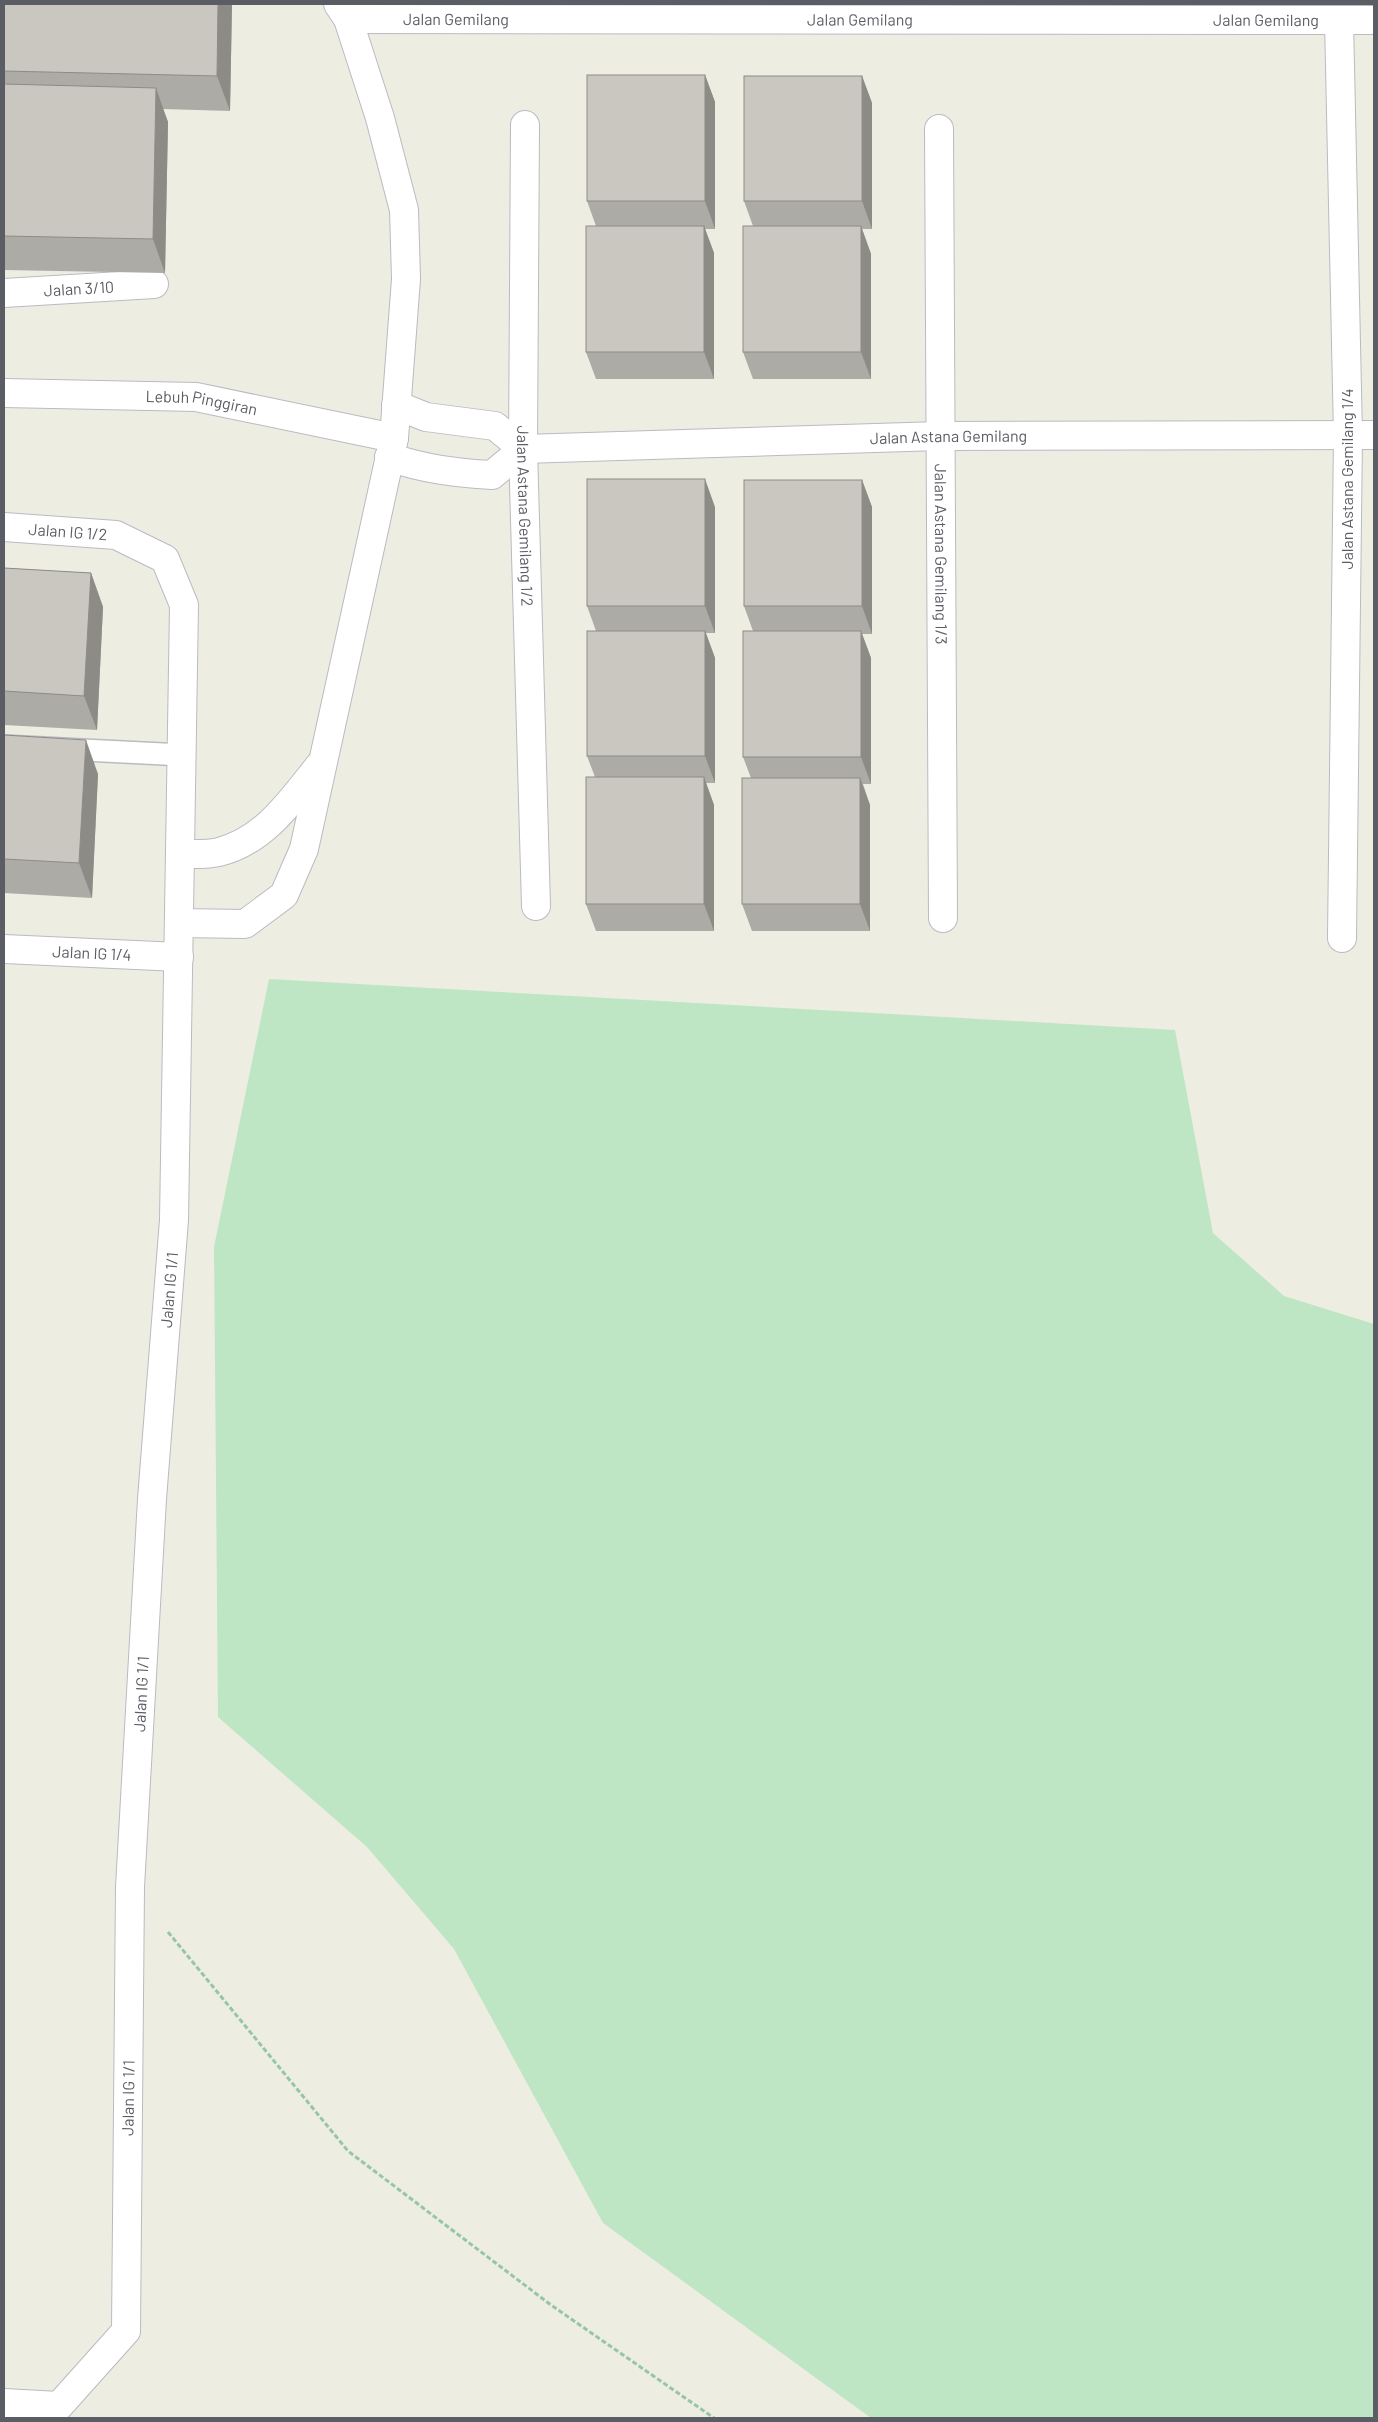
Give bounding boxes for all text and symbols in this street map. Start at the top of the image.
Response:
street label: Jalan Gemilang [403,9,509,28]
street label: Jalan Gemilang [807,9,913,29]
street label: Jalan Gemilang [1213,10,1319,29]
street label: Jalan 3/10 [43,276,115,300]
street label: Lebuh Pinggiran [145,386,259,418]
street label: Jalan Astana Gemilang 1/4 [1337,388,1356,570]
street label: Jalan Astana Gemilang 1/2 [514,425,537,607]
street label: Jalan Astana Gemilang [870,426,1027,447]
street label: Jalan Astana Gemilang 1/3 [932,464,952,644]
street label: Jalan IG 1/2 [28,519,108,543]
street label: Jalan IG 1/4 [52,941,132,964]
street label: Jalan IG 1/1 [156,1251,181,1329]
street label: Jalan IG 1/1 [129,1656,152,1732]
street label: Jalan IG 1/1 [117,2060,138,2136]

